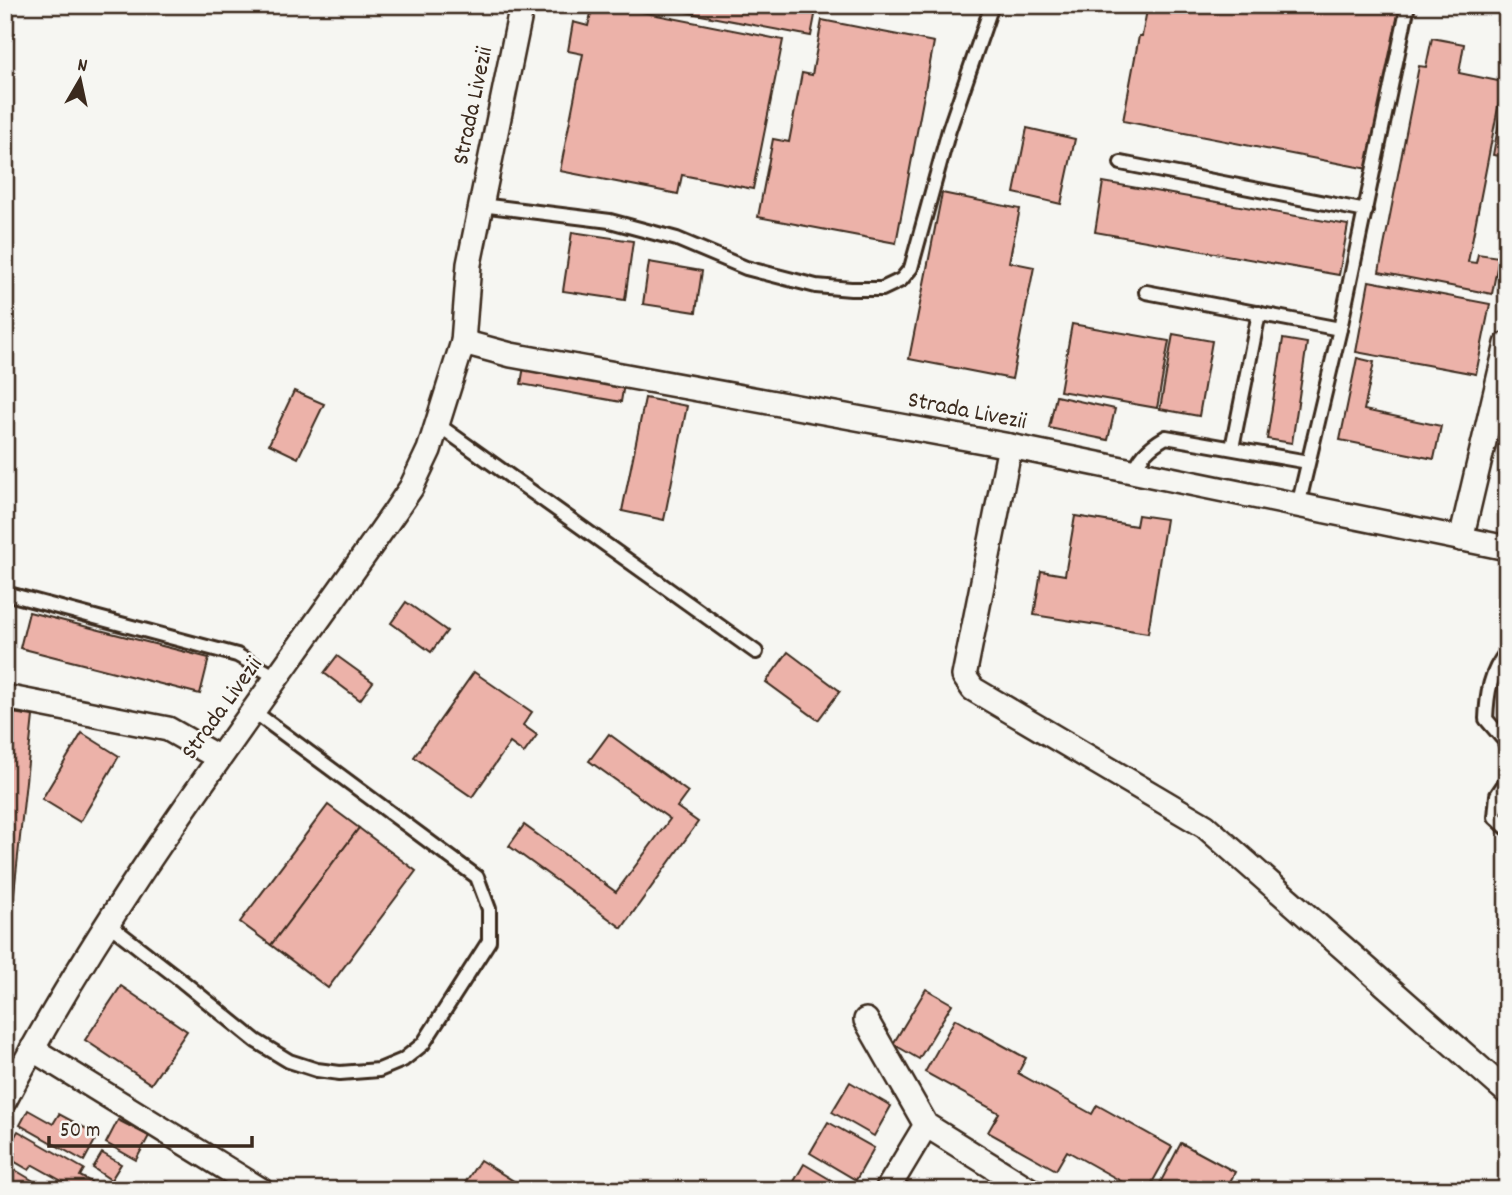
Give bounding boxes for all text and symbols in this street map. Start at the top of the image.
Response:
street label: Strada Livezii [445,44,503,168]
north arrow [46,46,116,116]
text: N [75,53,89,81]
street label: Strada Livezii [905,384,1029,440]
street label: Strada Livezii [174,650,272,768]
scale bar [49,1104,252,1148]
text: 50 m [60,1117,100,1147]

